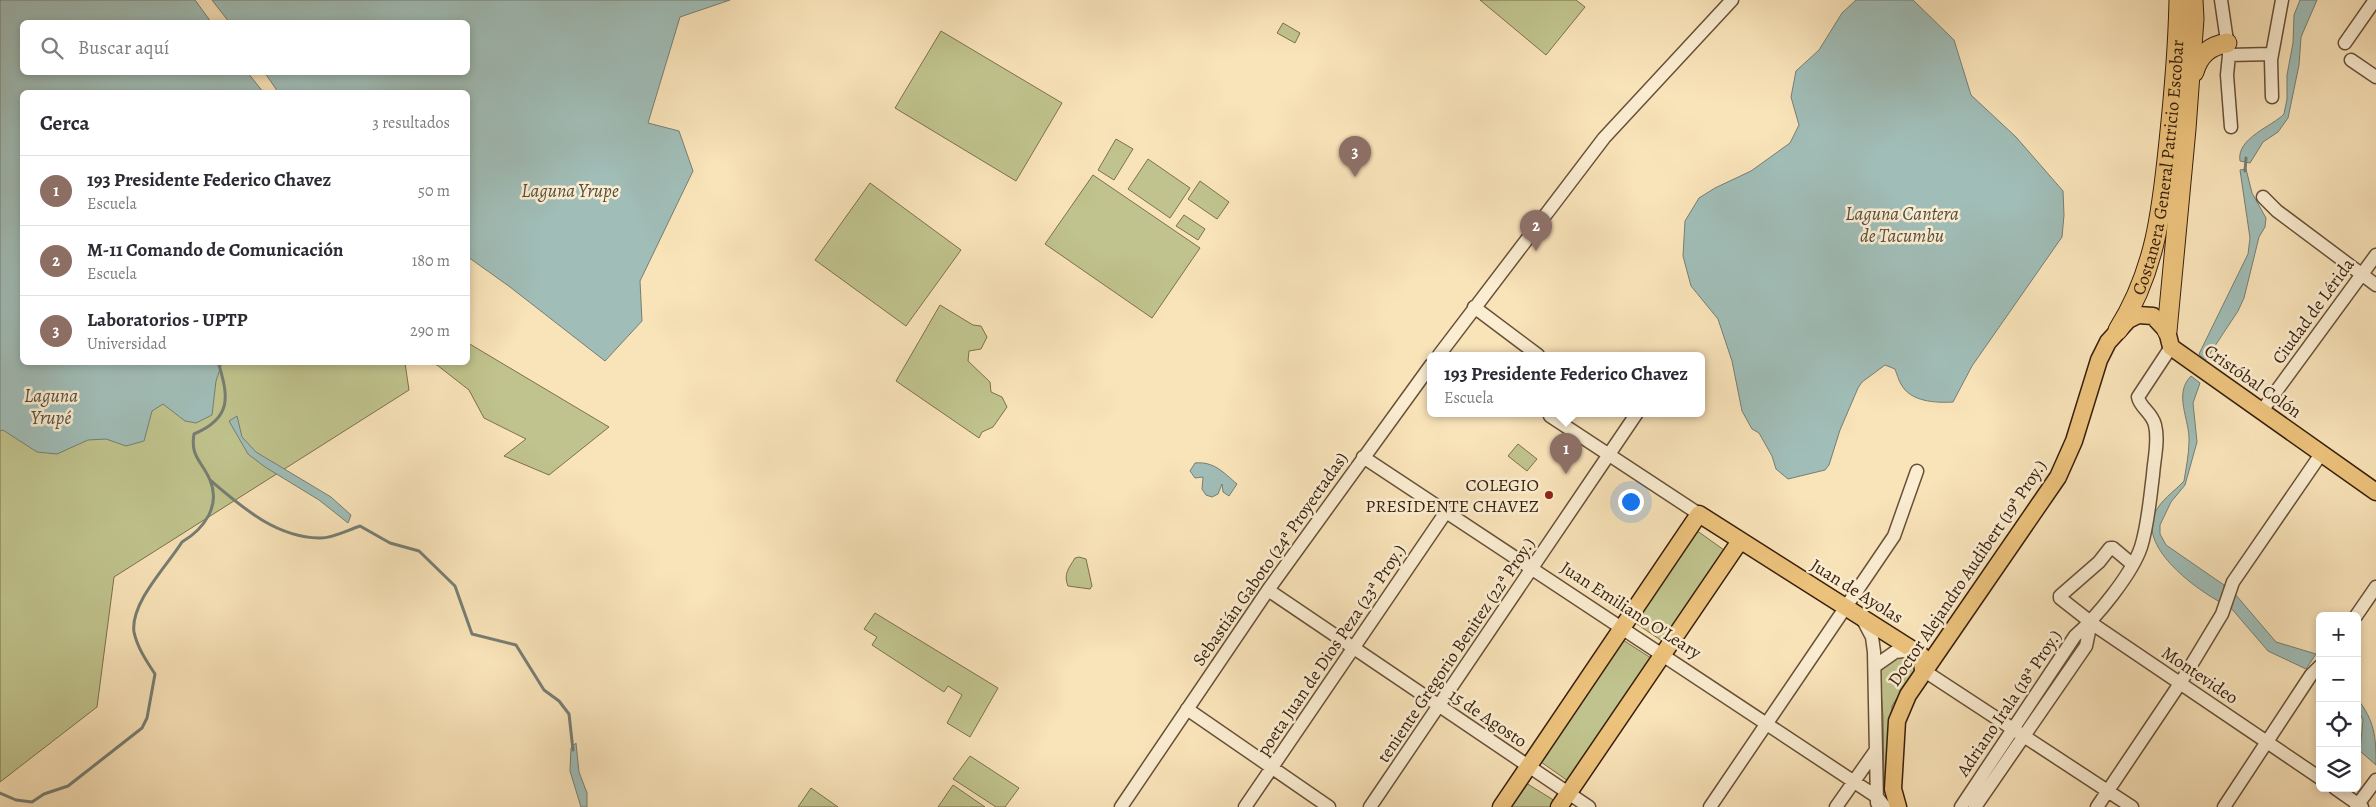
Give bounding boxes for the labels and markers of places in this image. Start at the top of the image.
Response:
pin: 3 [1339,136,1371,177]
pin: 2 [1520,210,1552,251]
pin: 1 [1550,433,1582,474]
place label: COLEGIO PRESIDENTE CHAVEZ [1365,473,1539,518]
marker: COLEGIO PRESIDENTE CHAVEZ [1543,489,1555,501]

